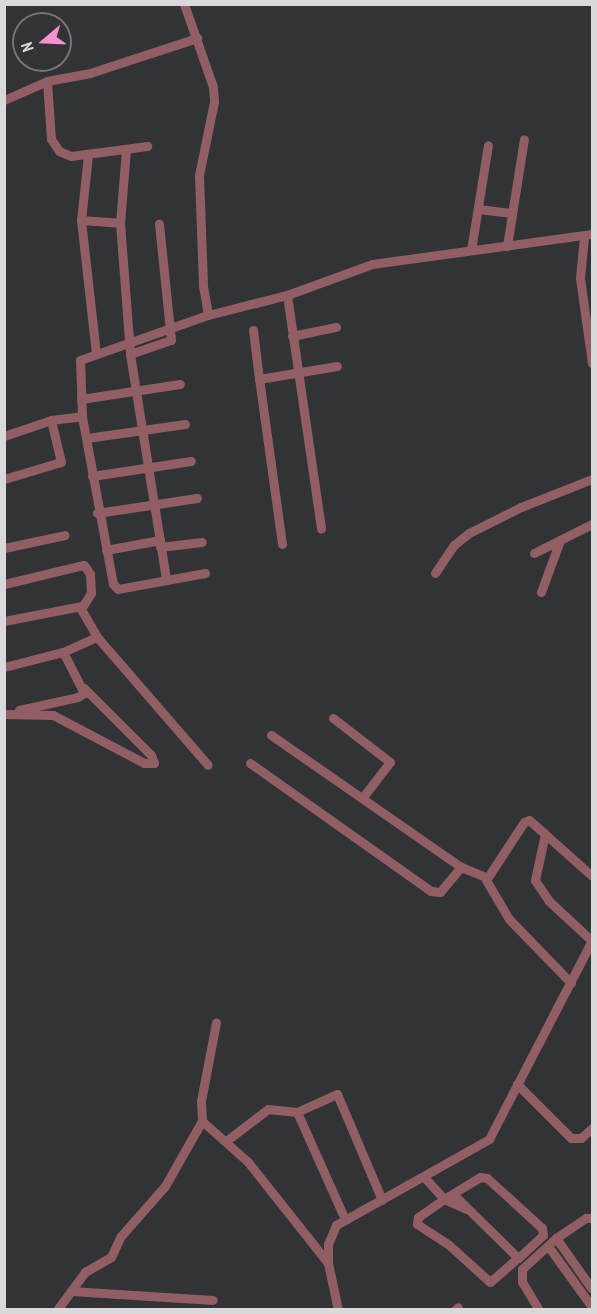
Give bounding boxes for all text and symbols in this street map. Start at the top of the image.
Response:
north arrow [12,12,72,72]
text: N [16,40,38,55]

